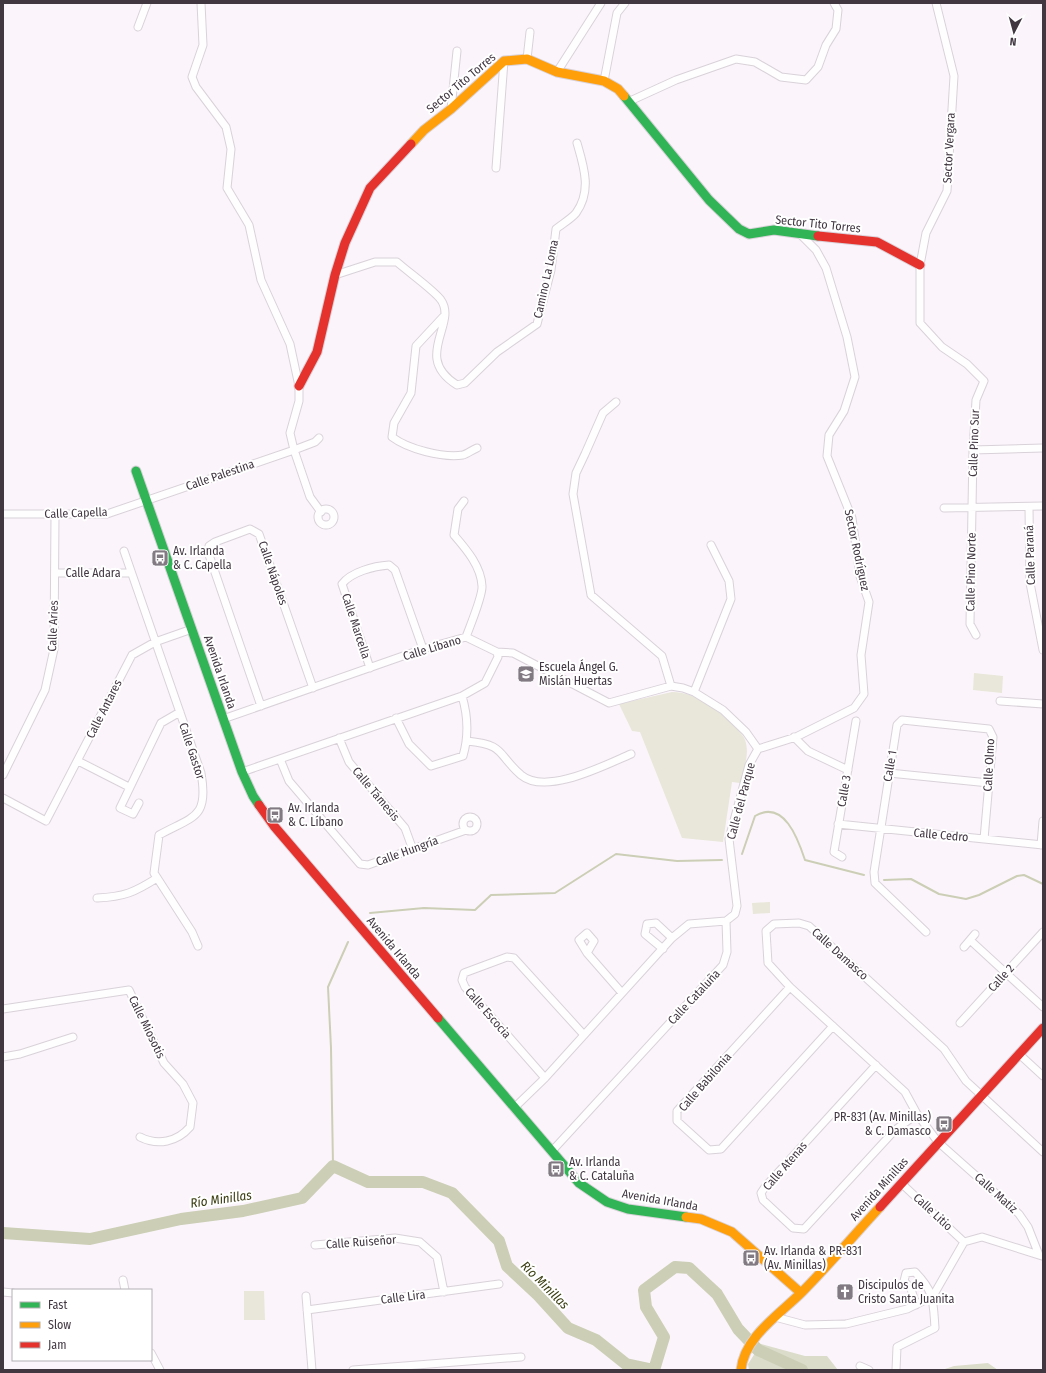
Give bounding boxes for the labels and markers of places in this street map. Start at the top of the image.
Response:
place label: Av. Irlanda & C. Capella [173,544,232,572]
bus stop icon: Av. Irlanda & C. Capella [150,548,170,568]
place label: Escuela Ángel G. Mislán Huertas [539,659,619,688]
school or university icon: Escuela Ángel G. Mislán Huertas [516,664,536,684]
place label: Av. Irlanda & C. Líbano [288,801,343,829]
bus stop icon: Av. Irlanda & C. Líbano [265,805,285,825]
place label: PR-831 (Av. Minillas) & C. Damasco [834,1110,931,1138]
bus stop icon: PR-831 (Av. Minillas) & C. Damasco [934,1114,954,1134]
place label: Av. Irlanda & C. Cataluña [569,1155,634,1183]
bus stop icon: Av. Irlanda & C. Cataluña [546,1159,566,1179]
place label: Av. Irlanda & PR-831 (Av. Minillas) [764,1244,862,1272]
bus stop icon: Av. Irlanda & PR-831 (Av. Minillas) [741,1248,761,1268]
place label: Discipulos de Cristo Santa Juanita [858,1278,954,1306]
church icon: Discipulos de Cristo Santa Juanita [835,1282,855,1302]

